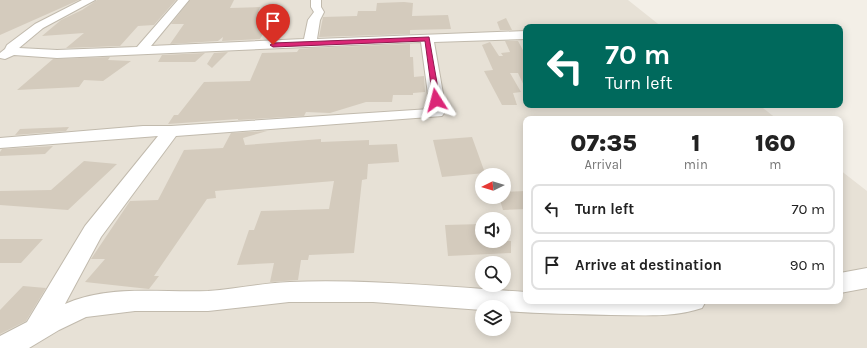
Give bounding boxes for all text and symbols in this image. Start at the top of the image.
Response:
pin [256,4,290,45]
icon: arrive [262,10,284,32]
text: 70 m [605,38,670,71]
icon: left [539,40,591,92]
text: Turn left [605,72,673,94]
position arrow [415,79,457,121]
text: 07:35 [570,129,637,157]
text: 1 [691,129,700,157]
text: 160 [755,129,796,157]
text: Arrival [584,157,622,172]
text: min [684,157,708,172]
text: m [769,157,781,172]
north arrow [475,168,511,204]
map controls [475,168,511,336]
icon: left [541,198,563,220]
text: Turn left [575,200,634,218]
text: 70 m [791,200,825,218]
button: sound [475,212,511,248]
icon: arrive [541,254,563,276]
button: search [475,256,511,292]
text: Arrive at destination [575,256,722,274]
text: 90 m [790,256,825,274]
button: layers [475,300,511,336]

